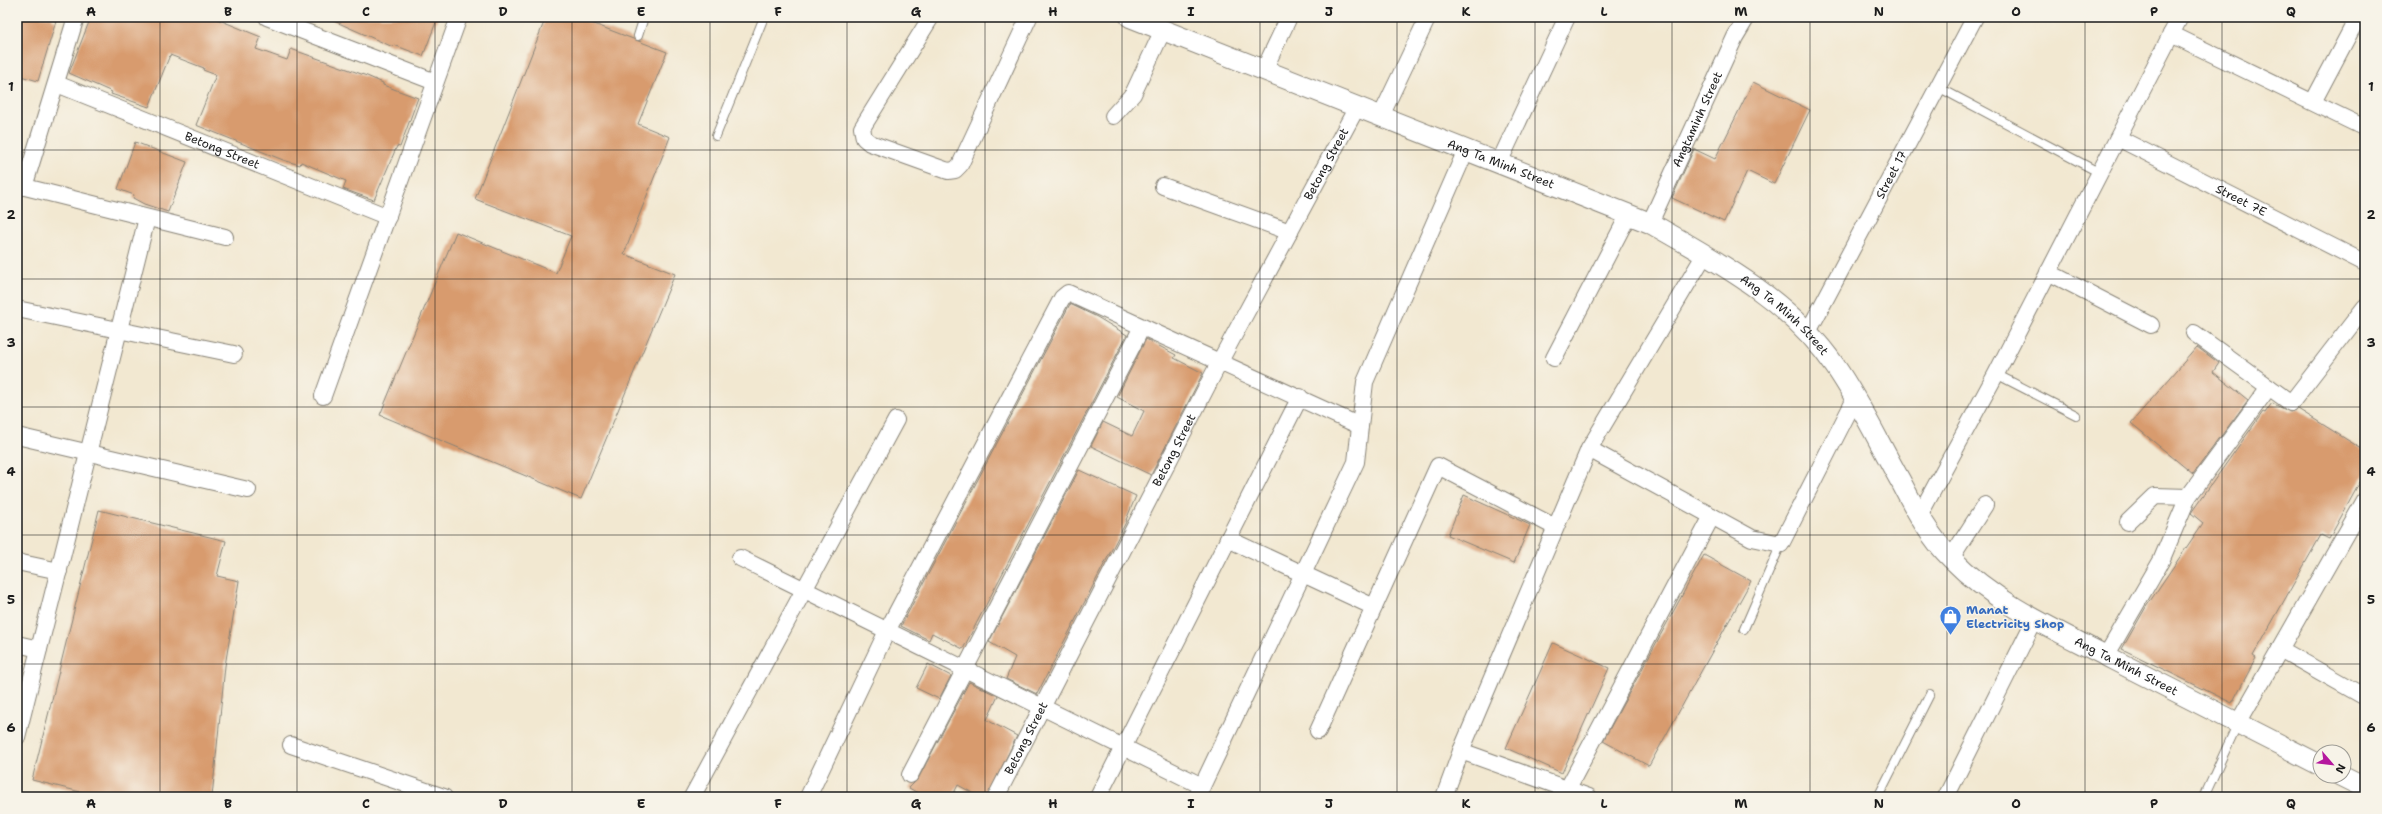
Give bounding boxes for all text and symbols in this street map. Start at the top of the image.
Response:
text: A [86,3,96,20]
text: B [224,3,232,20]
text: C [362,3,370,20]
text: D [498,3,508,20]
text: E [637,3,646,20]
text: F [774,3,782,20]
text: G [911,3,922,20]
text: H [1048,3,1058,20]
text: I [1187,3,1195,20]
text: J [1325,3,1333,20]
text: K [1462,3,1471,20]
text: L [1600,3,1608,20]
text: M [1734,3,1748,20]
text: N [1874,3,1884,20]
text: O [2011,3,2021,20]
text: P [2150,3,2158,20]
text: Q [2286,3,2296,20]
street label: Angtaminh Street [1669,69,1726,170]
text: 1 [8,78,14,95]
text: 1 [2368,78,2374,95]
street label: Betong Street [1300,125,1352,203]
street label: Betong Street [182,128,262,173]
street label: Ang Ta Minh Street [1445,136,1557,192]
street label: Street 17 [1872,148,1911,202]
street label: Street 7E [2213,181,2269,220]
text: 2 [6,206,16,223]
text: 2 [2366,206,2376,223]
street label: Ang Ta Minh Street [1737,271,1832,358]
text: 3 [6,334,16,351]
text: 3 [2366,334,2376,351]
street label: Betong Street [1149,411,1200,489]
text: 4 [6,463,16,480]
text: 4 [2366,463,2376,480]
text: 5 [7,591,15,608]
text: 5 [2367,591,2375,608]
place label: Manat Electricity Shop [1966,602,2064,632]
shop icon: Manat Electricity Shop [1937,604,1963,637]
street label: Ang Ta Minh Street [2072,633,2181,699]
street label: Betong Street [1001,699,1052,777]
text: 6 [6,719,16,736]
text: 6 [2366,719,2376,736]
north arrow [2312,744,2352,784]
text: N [2332,761,2349,776]
text: A [86,795,96,812]
text: B [224,795,232,812]
text: C [362,795,370,812]
text: D [498,795,508,812]
text: E [637,795,646,812]
text: F [774,795,782,812]
text: G [911,795,922,812]
text: H [1048,795,1058,812]
text: I [1187,795,1195,812]
text: J [1325,795,1333,812]
text: K [1462,795,1471,812]
text: L [1600,795,1608,812]
text: M [1734,795,1748,812]
text: N [1874,795,1884,812]
text: O [2011,795,2021,812]
text: P [2150,795,2158,812]
text: Q [2286,795,2296,812]

